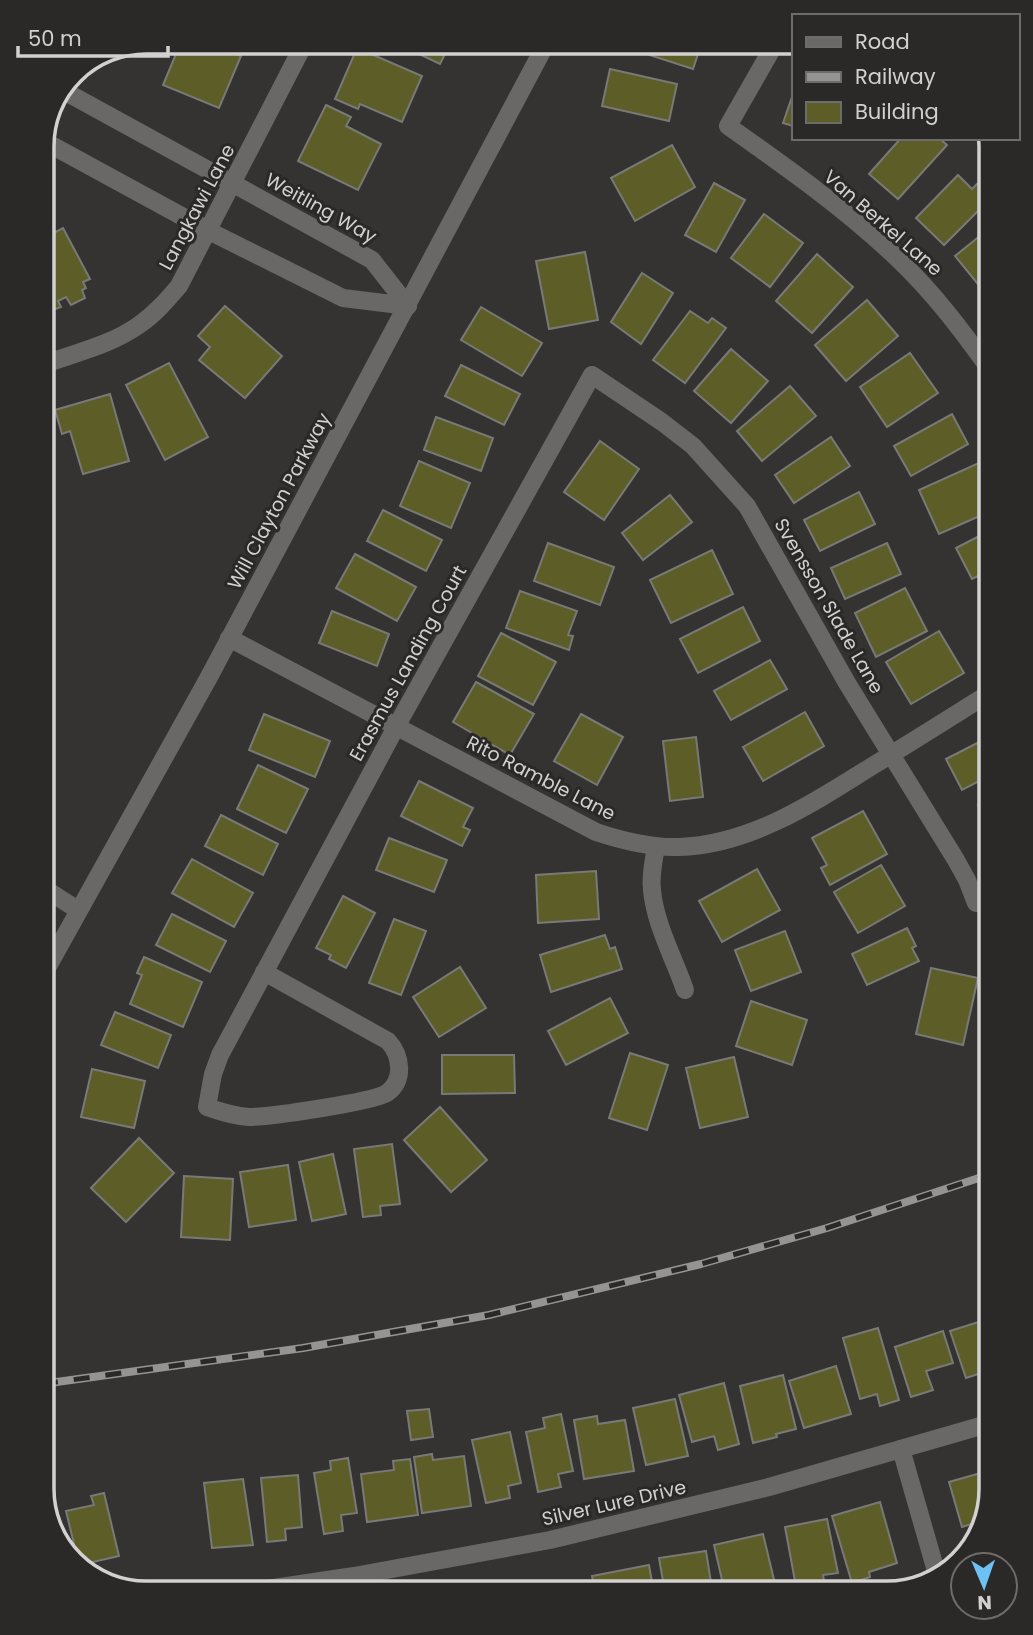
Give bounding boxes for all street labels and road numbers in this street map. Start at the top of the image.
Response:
street label: Langkawi Lane [152,139,242,275]
street label: Van Berkel Lane [818,164,948,282]
street label: Weitling Way [260,166,382,250]
street label: Will Clayton Parkway [221,408,337,594]
street label: Svensson Slade Lane [768,513,890,699]
street label: Erasmus Landing Court [343,560,473,766]
street label: Rito Ramble Lane [462,729,620,827]
street label: Silver Lure Drive [539,1473,689,1533]

